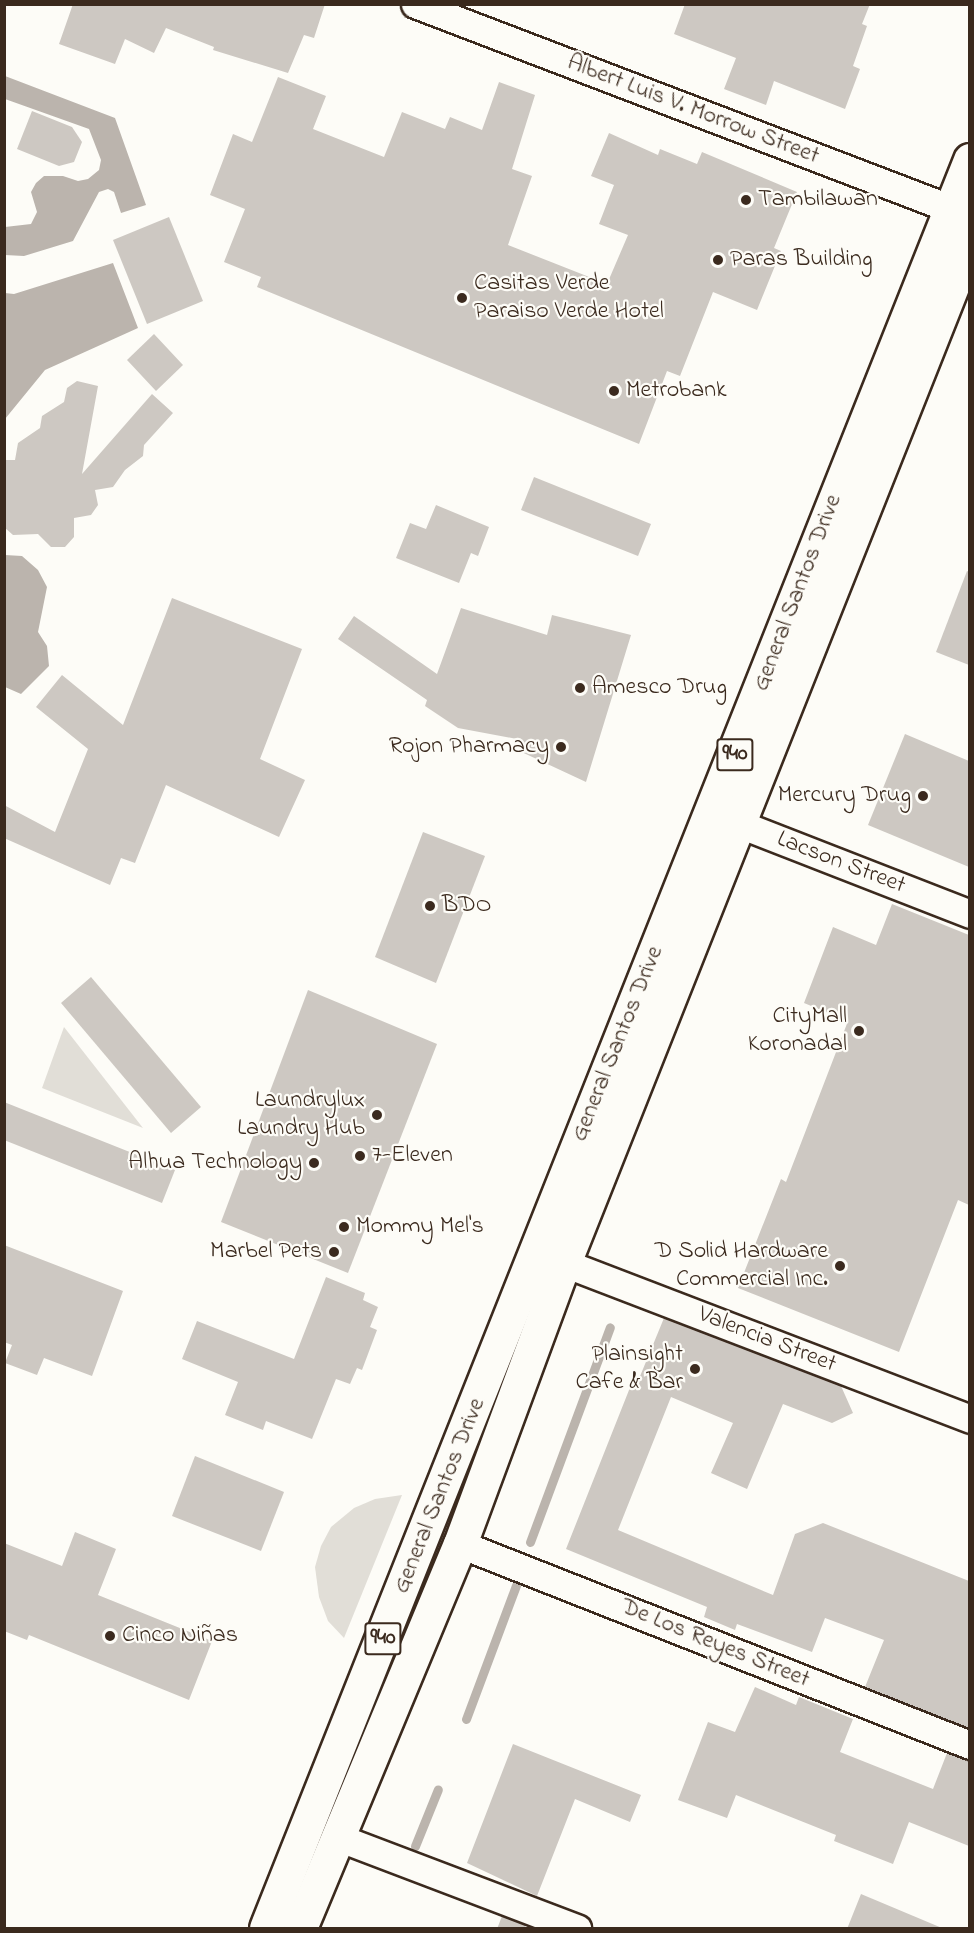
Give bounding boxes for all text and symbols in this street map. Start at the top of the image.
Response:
street label: Albert Luis V. Morrow Street [563,49,823,171]
place label: Tambilawan [758,186,878,214]
marker: Tambilawan [739,193,753,207]
place label: Paras Building [730,246,873,274]
marker: Paras Building [711,253,725,267]
place label: Casitas Verde Paraiso Verde Hotel [474,270,664,326]
marker: Casitas Verde Paraiso Verde Hotel [455,291,469,305]
place label: Metrobank [626,377,727,405]
marker: Metrobank [607,384,621,398]
street label: General Santos Drive [747,491,849,695]
place label: Amesco Drug [592,674,727,702]
marker: Amesco Drug [573,681,587,695]
place label: Rojon Pharmacy [389,733,549,761]
road number: 940 [716,736,754,774]
marker: Rojon Pharmacy [554,740,568,754]
place label: Mercury Drug [778,782,911,810]
marker: Mercury Drug [916,789,930,803]
street label: Lacson Street [773,825,909,901]
place label: BDO [442,892,492,920]
marker: BDO [423,899,437,913]
street label: General Santos Drive [566,942,670,1146]
place label: CityMall Koronadal [748,1003,847,1059]
marker: CityMall Koronadal [852,1024,866,1038]
place label: Laundrylux Laundry Hub [237,1087,365,1143]
marker: Laundrylux Laundry Hub [370,1108,384,1122]
place label: 7-Eleven [372,1142,453,1170]
place label: Alhua Technology [128,1149,302,1177]
marker: 7-Eleven [353,1149,367,1163]
marker: Alhua Technology [307,1156,321,1170]
place label: Mommy Mel's [356,1213,484,1241]
marker: Mommy Mel's [337,1220,351,1234]
place label: Marbel Pets [210,1238,322,1266]
place label: D Solid Hardware Commercial Inc. [655,1238,828,1294]
marker: Marbel Pets [327,1245,341,1259]
marker: D Solid Hardware Commercial Inc. [833,1259,847,1273]
street label: Valencia Street [694,1301,840,1379]
place label: Plainsight Cafe & Bar [575,1341,683,1397]
marker: Plainsight Cafe & Bar [688,1362,702,1376]
street label: General Santos Drive [388,1394,492,1598]
street label: De Los Reyes Street [617,1593,813,1695]
road number: 940 [364,1620,403,1658]
place label: Cinco Niñas [122,1622,238,1650]
marker: Cinco Niñas [103,1629,117,1643]

